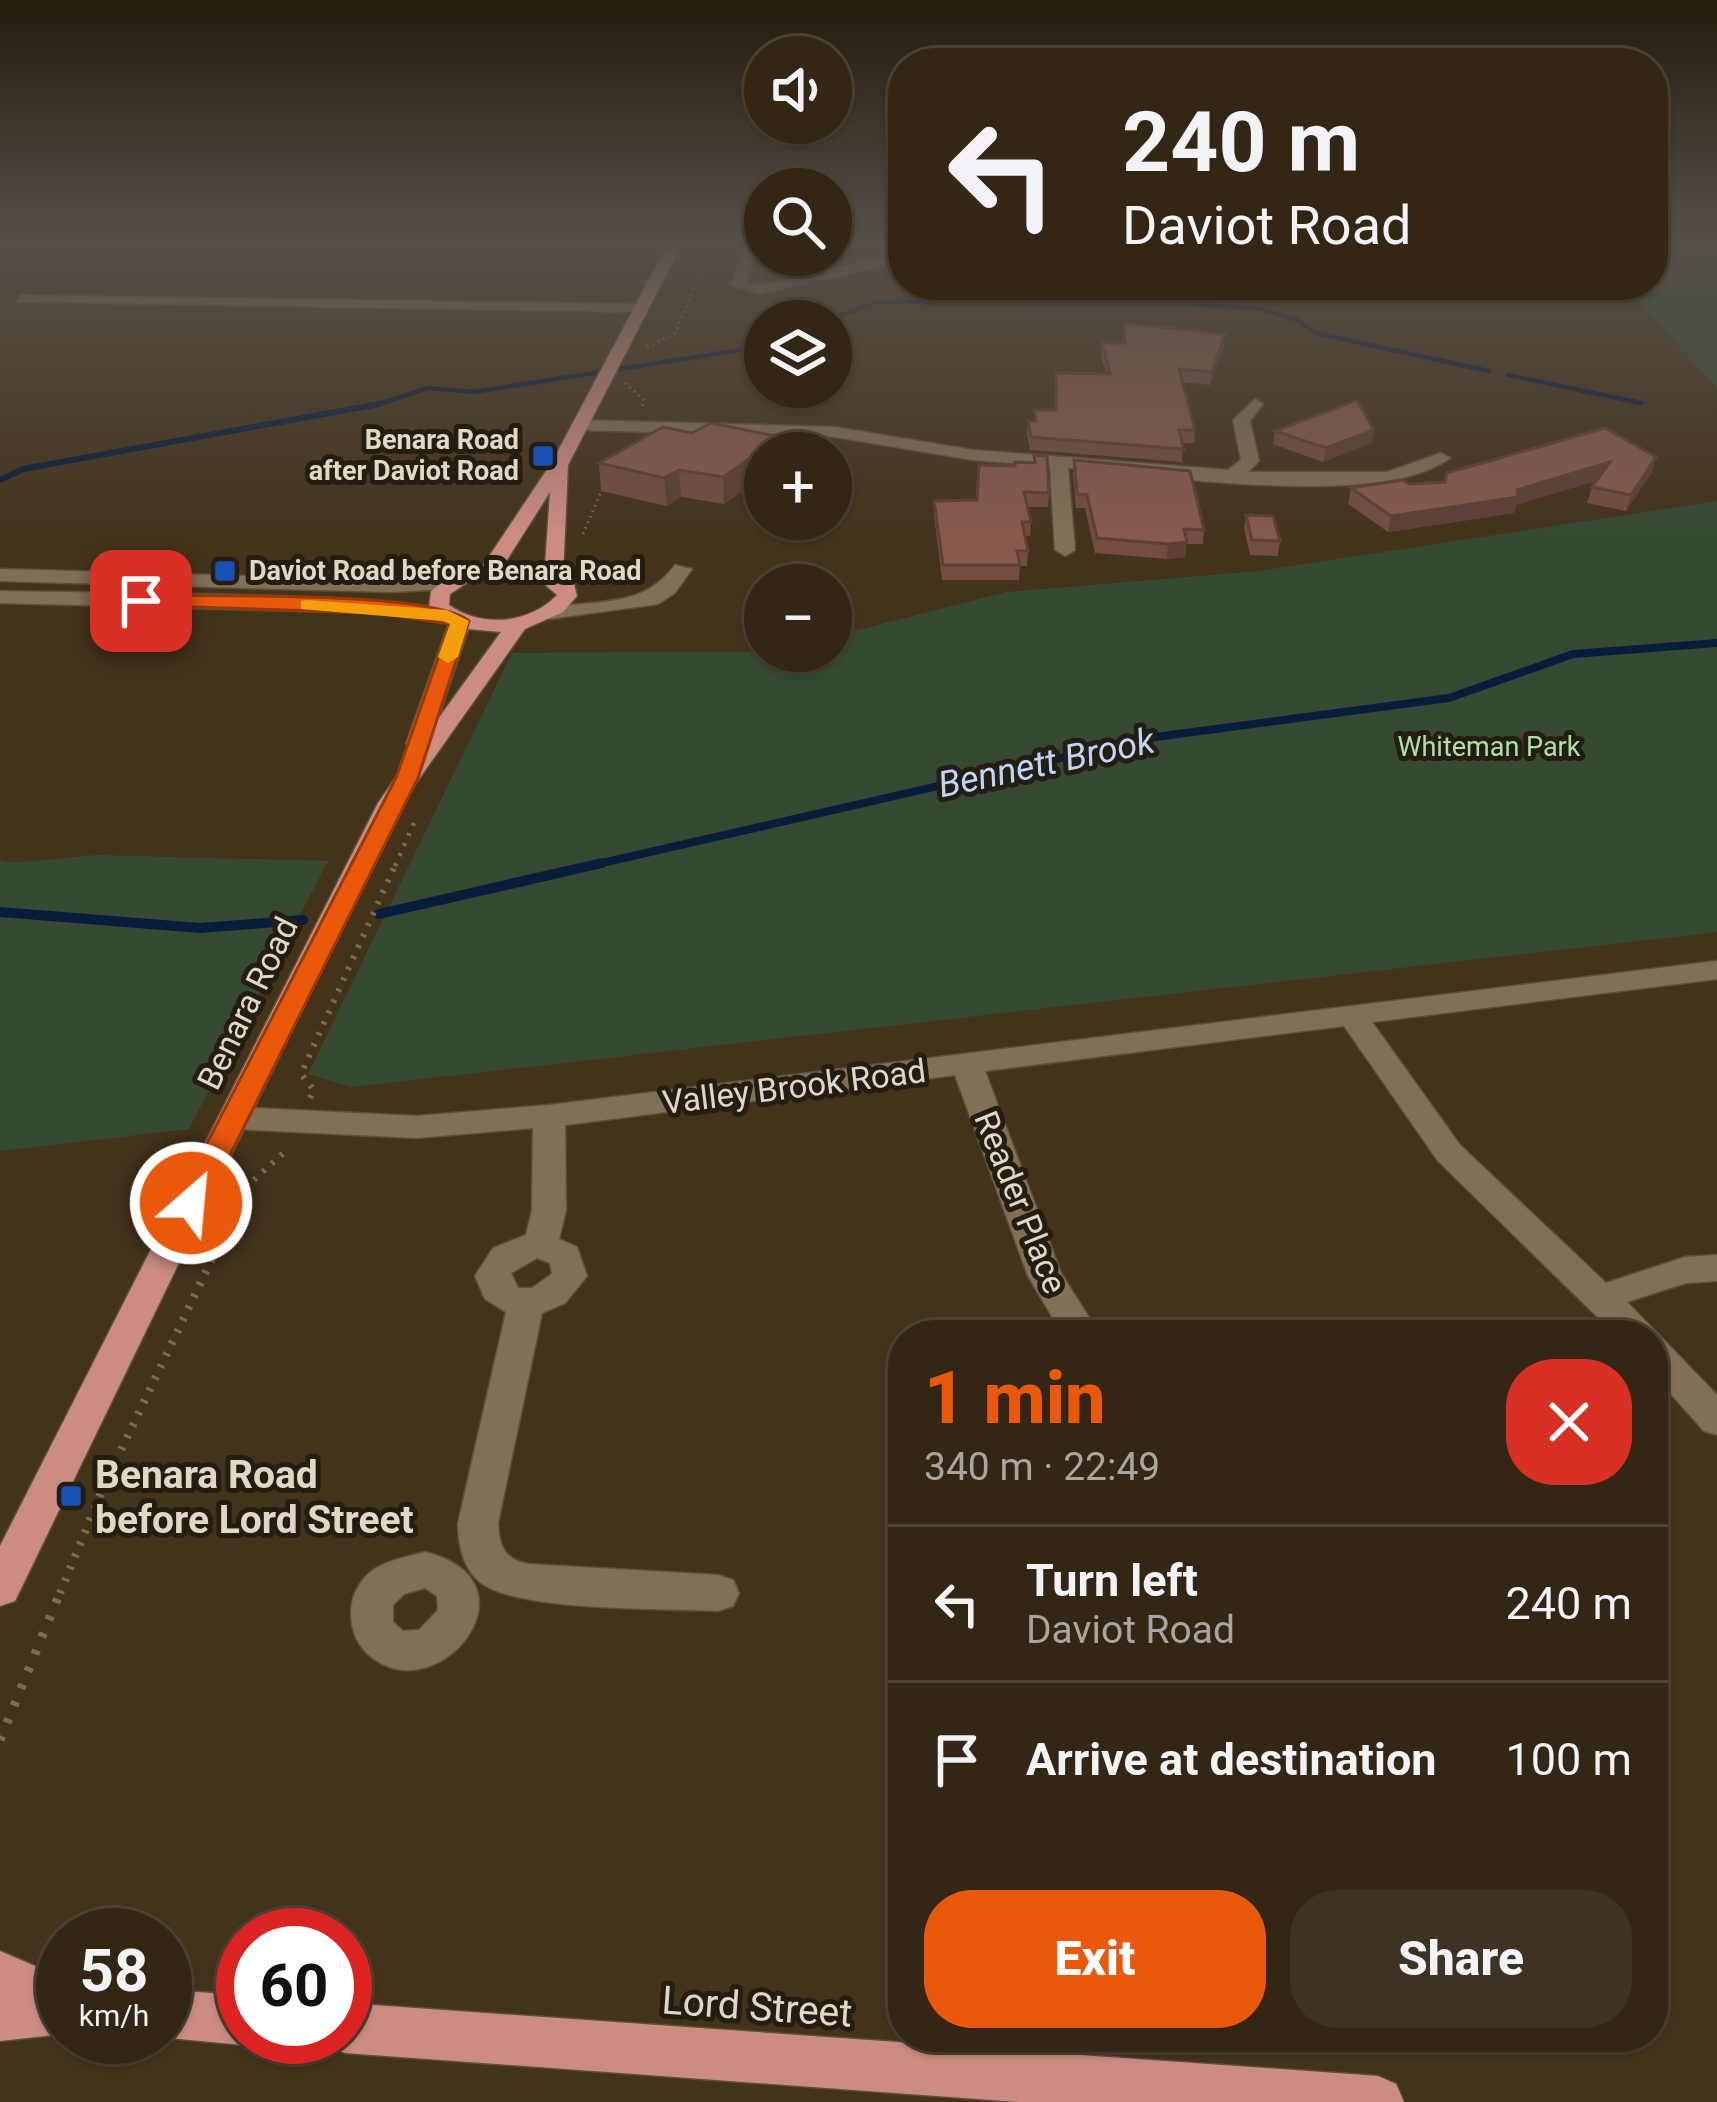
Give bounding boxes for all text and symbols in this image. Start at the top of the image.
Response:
map controls [744,36,852,672]
button: sound [744,36,852,144]
text: 240 m [1122,93,1360,192]
icon: left [924,96,1080,252]
button: search [744,168,852,276]
text: Daviot Road [1122,194,1411,257]
button: layers [744,300,852,408]
place label: Benara Road after Daviot Road [309,424,519,487]
button: + [744,432,852,540]
marker: Benara Road after Daviot Road [530,443,556,469]
pin [90,550,192,652]
place label: Daviot Road before Benara Road [249,555,641,587]
marker: Daviot Road before Benara Road [212,558,238,584]
button: − [744,564,852,672]
icon: arrive [108,568,174,634]
water label: Bennett Brook [934,719,1159,806]
park label: Whiteman Park [1398,731,1581,763]
street label: Benara Road [189,911,306,1096]
street label: Valley Brook Road [660,1051,928,1122]
street label: Reader Place [966,1105,1075,1299]
position arrow [128,1140,254,1266]
text: 1 min [924,1356,1106,1441]
button: close [1506,1359,1632,1485]
text: 340 m · 22:49 [924,1444,1160,1490]
place label: Benara Road before Lord Street [95,1452,414,1543]
marker: Benara Road before Lord Street [58,1483,84,1509]
text: Turn left [1026,1554,1198,1607]
icon: left [924,1571,990,1637]
text: 240 m [1506,1577,1632,1630]
text: Daviot Road [1026,1607,1235,1653]
icon: arrive [924,1727,990,1793]
text: Arrive at destination [1026,1733,1437,1786]
text: 100 m [1506,1733,1632,1786]
button: Exit [924,1890,1266,2028]
button: Share [1290,1890,1632,2028]
speed limit sign: 60 [216,1908,372,2064]
text: 58 [80,1935,148,2006]
street label: Lord Street [660,1977,854,2037]
text: km/h [79,1998,149,2033]

